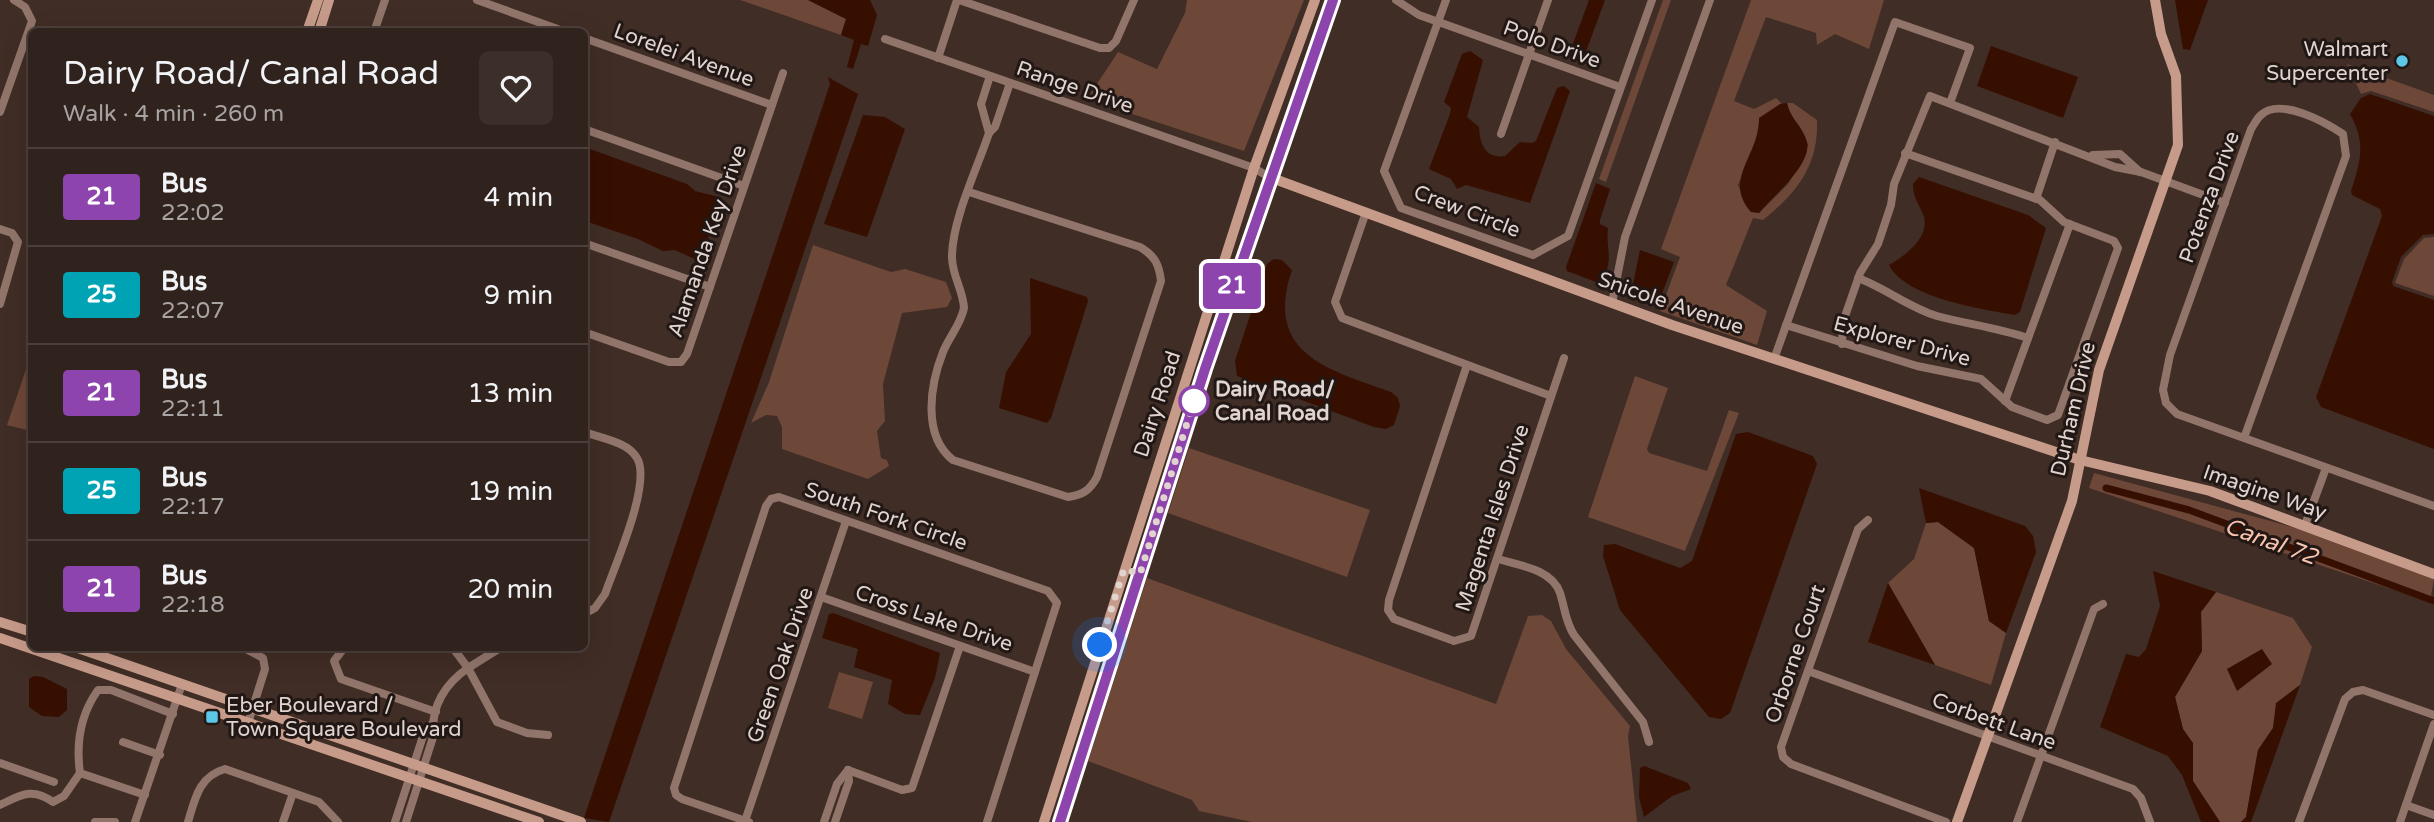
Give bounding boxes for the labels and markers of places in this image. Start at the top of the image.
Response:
place label: Walmart Supercenter [2266,37,2388,86]
marker: Walmart Supercenter [2394,53,2410,69]
place label: Dairy Road/ Canal Road [1215,377,1334,426]
marker: Dairy Road/ Canal Road [1179,386,1209,416]
place label: Eber Boulevard / Town Square Boulevard [226,693,462,742]
marker: Eber Boulevard / Town Square Boulevard [204,709,220,725]

